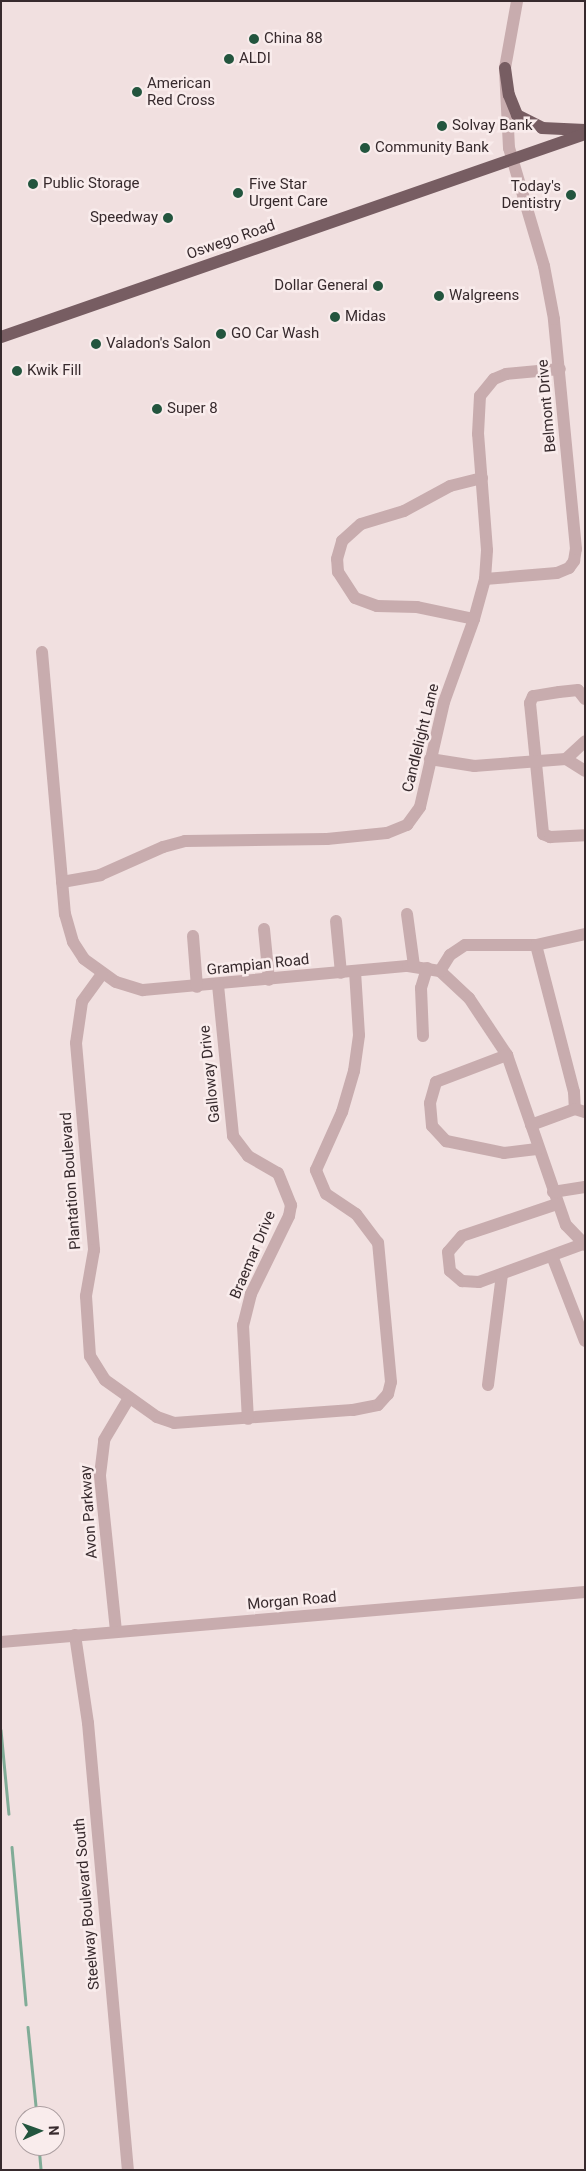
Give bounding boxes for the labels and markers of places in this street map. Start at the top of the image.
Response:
place label: China 88 [264,30,323,48]
marker: China 88 [248,33,260,45]
place label: ALDI [239,50,271,68]
marker: ALDI [223,53,235,65]
place label: American Red Cross [147,74,215,109]
marker: American Red Cross [131,86,143,98]
place label: Solvay Bank [452,117,533,135]
marker: Solvay Bank [436,120,448,132]
place label: Community Bank [375,139,489,157]
marker: Community Bank [359,142,371,154]
place label: Public Storage [43,175,140,193]
place label: Five Star Urgent Care [249,175,328,210]
place label: Today's Dentistry [501,177,561,212]
marker: Public Storage [27,178,39,190]
marker: Five Star Urgent Care [231,186,245,200]
marker: Today's Dentistry [565,189,577,201]
place label: Speedway [90,209,158,227]
marker: Speedway [162,212,174,224]
place label: Dollar General [274,277,368,295]
marker: Dollar General [372,280,384,292]
place label: Walgreens [449,287,519,305]
marker: Walgreens [433,290,445,302]
place label: Midas [345,308,386,326]
marker: Midas [329,311,341,323]
place label: GO Car Wash [231,325,319,343]
marker: GO Car Wash [215,328,227,340]
place label: Valadon's Salon [106,335,211,353]
marker: Valadon's Salon [90,338,102,350]
place label: Kwik Fill [27,362,81,380]
marker: Kwik Fill [11,365,23,377]
place label: Super 8 [167,400,218,418]
marker: Super 8 [151,403,163,415]

